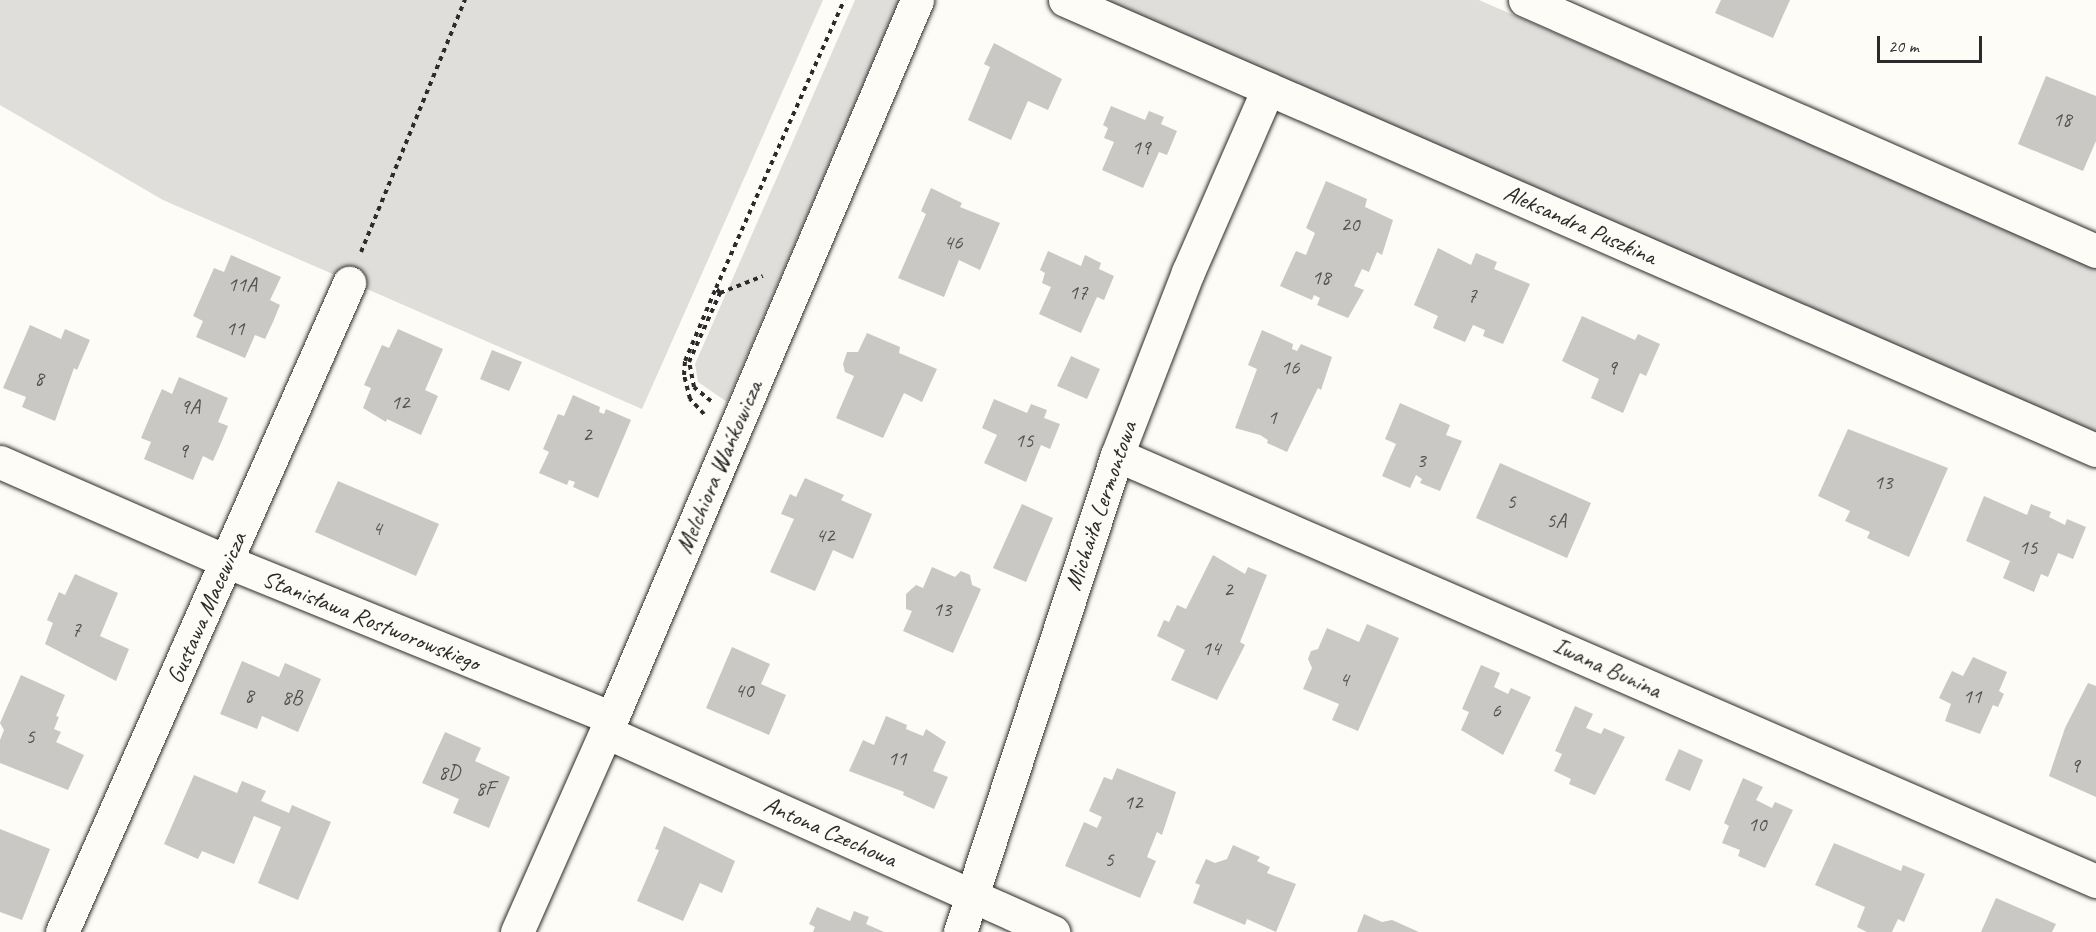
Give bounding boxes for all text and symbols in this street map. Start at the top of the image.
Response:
scale bar [1880,24,1985,62]
text: 20 m [1888,35,1919,57]
house number: 18 [2053,106,2071,132]
house number: 19 [1132,134,1150,160]
street label: Aleksandra Puszkina [1499,179,1661,271]
house number: 20 [1341,211,1359,237]
house number: 46 [944,229,962,255]
house number: 18 [1312,264,1330,290]
house number: 11A [227,271,257,297]
house number: 17 [1069,279,1087,305]
house number: 7 [1467,282,1477,308]
house number: 11 [226,315,244,341]
house number: 16 [1281,354,1299,380]
house number: 9 [1607,354,1617,380]
house number: 8 [34,365,44,391]
street label: Melchiora Wańkowicza [669,376,769,558]
house number: 12 [391,389,409,415]
house number: 9A [180,393,200,419]
house number: 1 [1267,404,1277,430]
street label: Michaiła Lermontowa [1059,418,1143,594]
house number: 2 [582,421,592,447]
house number: 15 [1015,427,1033,453]
house number: 9 [178,437,188,463]
house number: 3 [1416,447,1426,473]
house number: 13 [1874,469,1892,495]
house number: 5 [1506,488,1516,514]
house number: 5A [1546,507,1566,533]
house number: 4 [372,515,382,541]
house number: 42 [816,522,834,548]
street label: Gustawa Macewicza [161,528,253,688]
house number: 15 [2019,534,2037,560]
street label: Stanisława Rostworowskiego [258,564,484,678]
house number: 2 [1223,576,1233,602]
house number: 13 [933,596,951,622]
house number: 7 [71,616,81,642]
street label: Iwana Bunina [1548,631,1666,705]
house number: 14 [1202,635,1220,661]
house number: 4 [1339,666,1349,692]
house number: 40 [735,677,753,703]
house number: 8 [244,682,254,708]
house number: 11 [1963,683,1981,709]
house number: 8B [282,684,302,710]
house number: 6 [1491,697,1501,723]
house number: 5 [25,723,35,749]
house number: 11 [888,745,906,771]
house number: 9 [2070,752,2080,778]
house number: 8D [438,759,460,785]
house number: 8F [476,775,494,801]
house number: 12 [1124,789,1142,815]
street label: Antona Czechowa [759,790,901,874]
house number: 10 [1748,811,1766,837]
house number: 5 [1104,846,1114,872]

